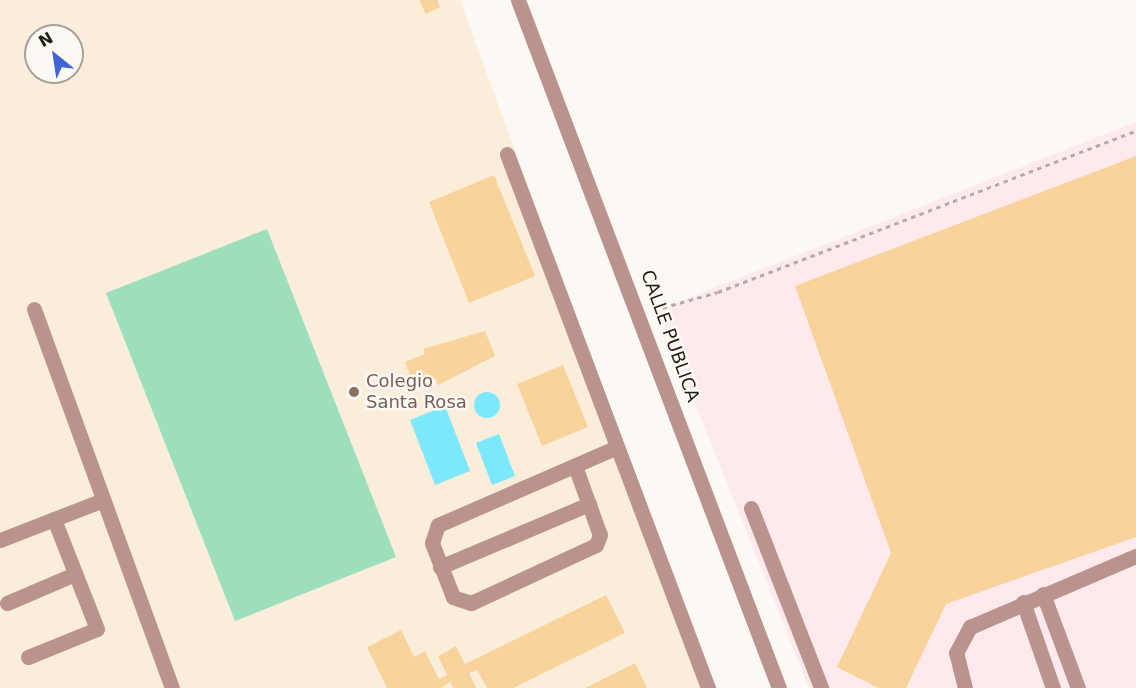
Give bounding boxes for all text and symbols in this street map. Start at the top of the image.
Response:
north arrow [24,24,84,84]
text: N [35,28,56,51]
street label: CALLE PUBLICA [636,267,704,405]
place label: Colegio Santa Rosa [366,371,467,413]
marker: Colegio Santa Rosa [347,385,361,399]

